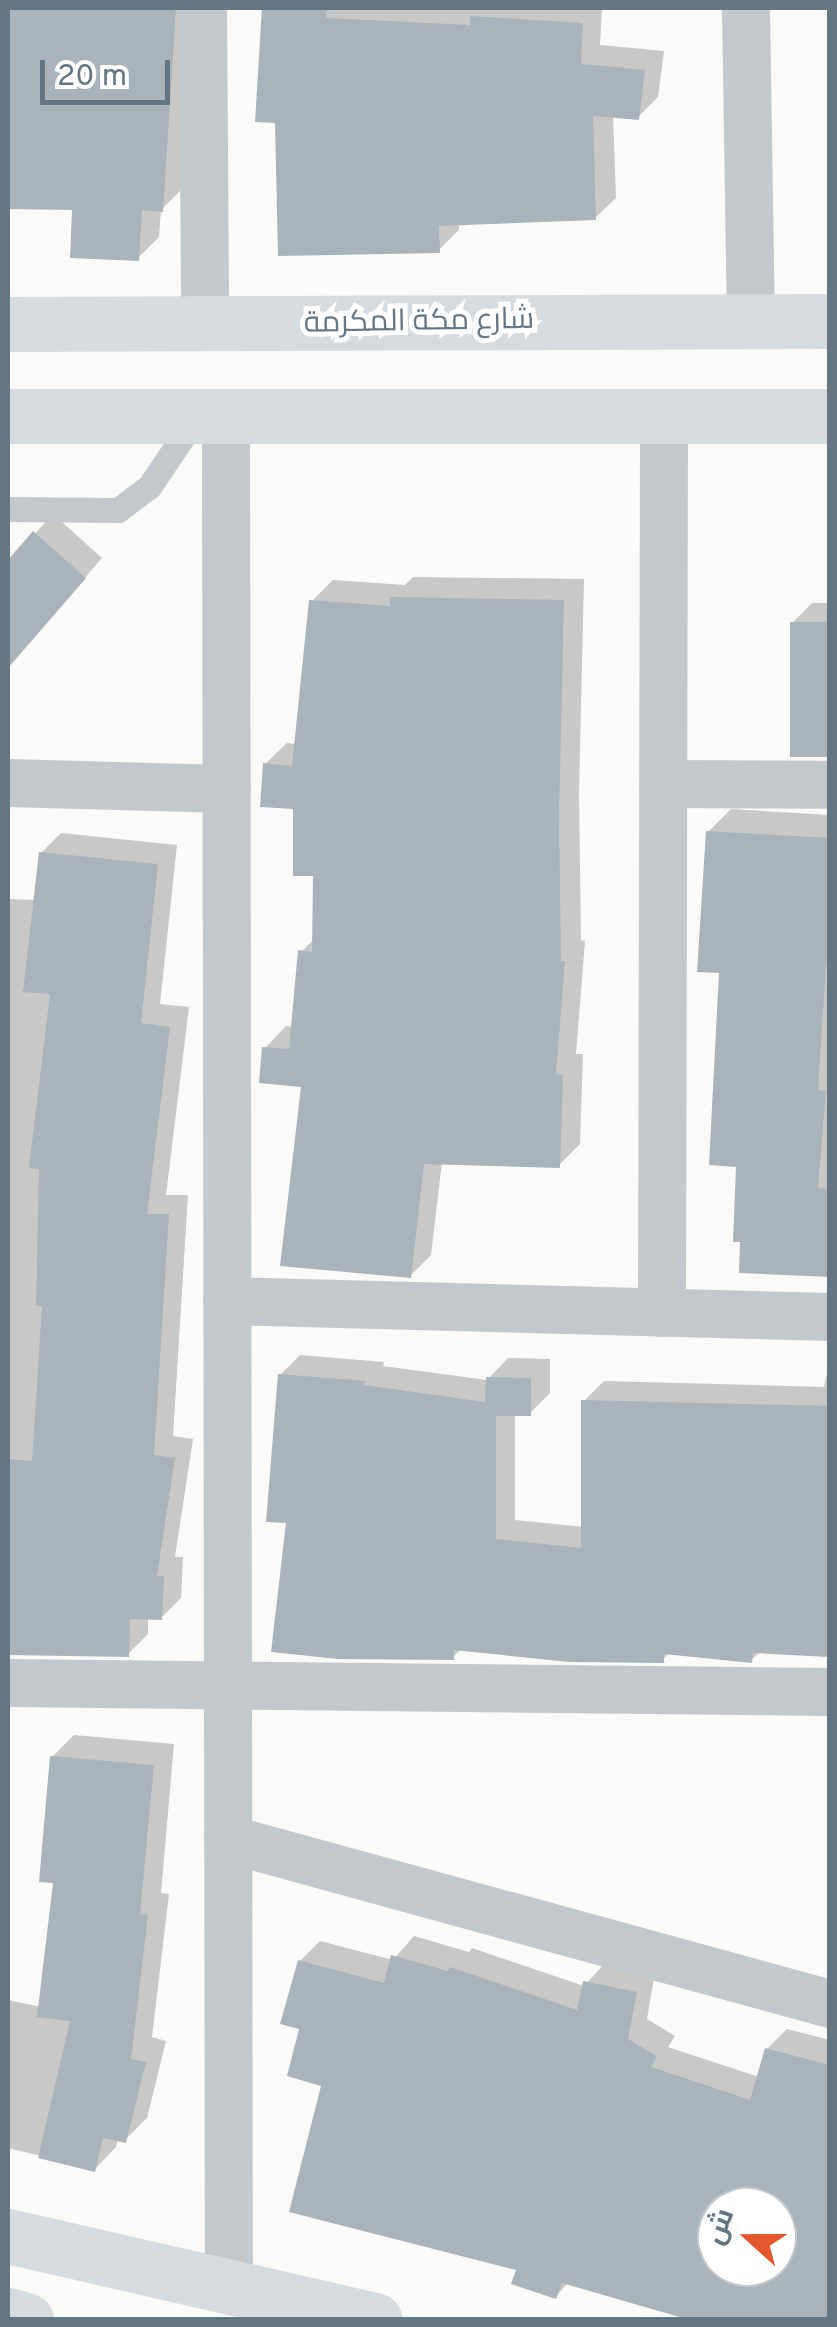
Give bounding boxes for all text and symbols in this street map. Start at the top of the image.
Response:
scale bar [45,40,175,102]
text: 20 m [57,59,127,96]
street label: شارع مكة المكرمة [303,303,535,343]
north arrow [697,2187,797,2287]
text: ش [698,2204,744,2250]

